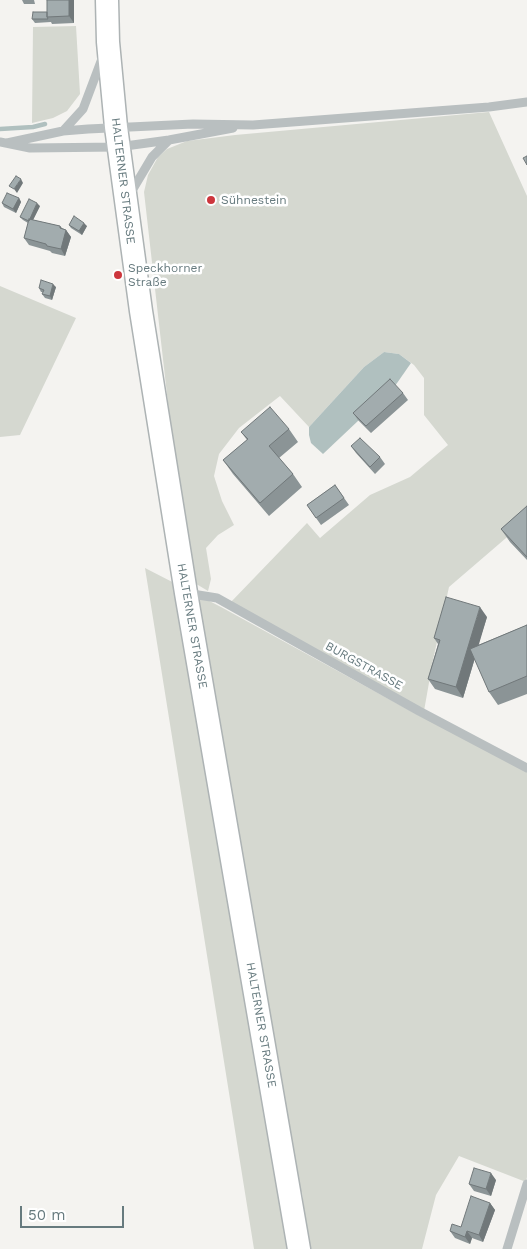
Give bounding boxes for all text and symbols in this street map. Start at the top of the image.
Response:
street label: HALTERNER STRASSE [108,117,138,245]
place label: Sühnestein [221,193,287,207]
marker: Sühnestein [205,194,217,206]
place label: Speckhorner Straße [128,261,202,289]
marker: Speckhorner Straße [112,269,124,281]
street label: HALTERNER STRASSE [174,562,210,690]
street label: BURGSTRASSE [323,639,405,693]
street label: HALTERNER STRASSE [243,961,279,1089]
scale bar [22,1196,126,1228]
text: 50 m [28,1206,65,1224]

